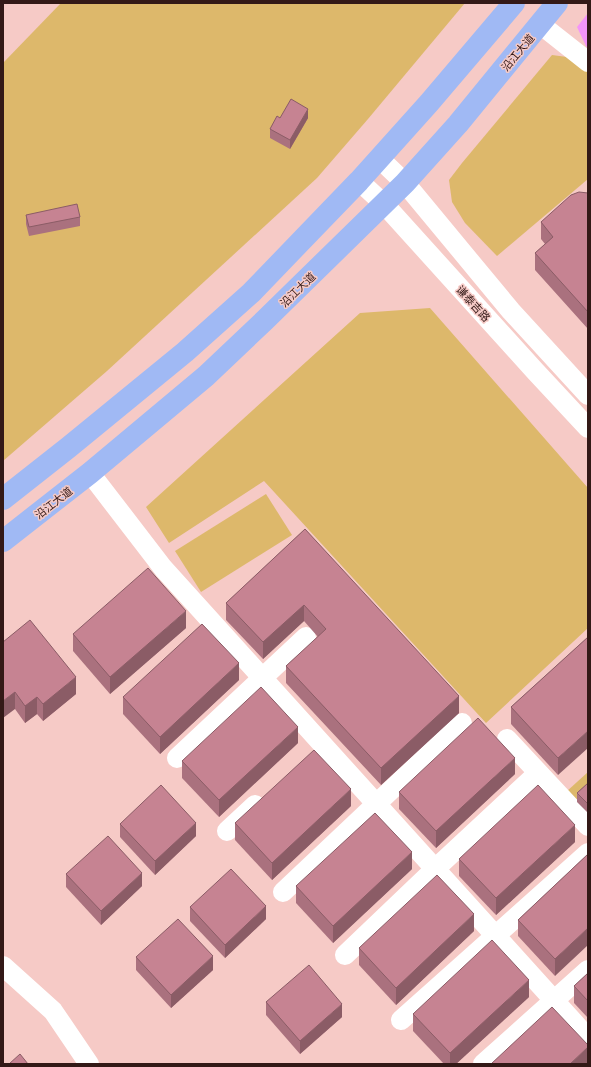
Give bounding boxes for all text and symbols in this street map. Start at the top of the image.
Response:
street label: 沿江大道 [497,30,537,74]
street label: 沿江大道 [276,268,318,310]
street label: 谦泰吉路 [453,281,495,325]
street label: 沿江大道 [31,482,75,522]

